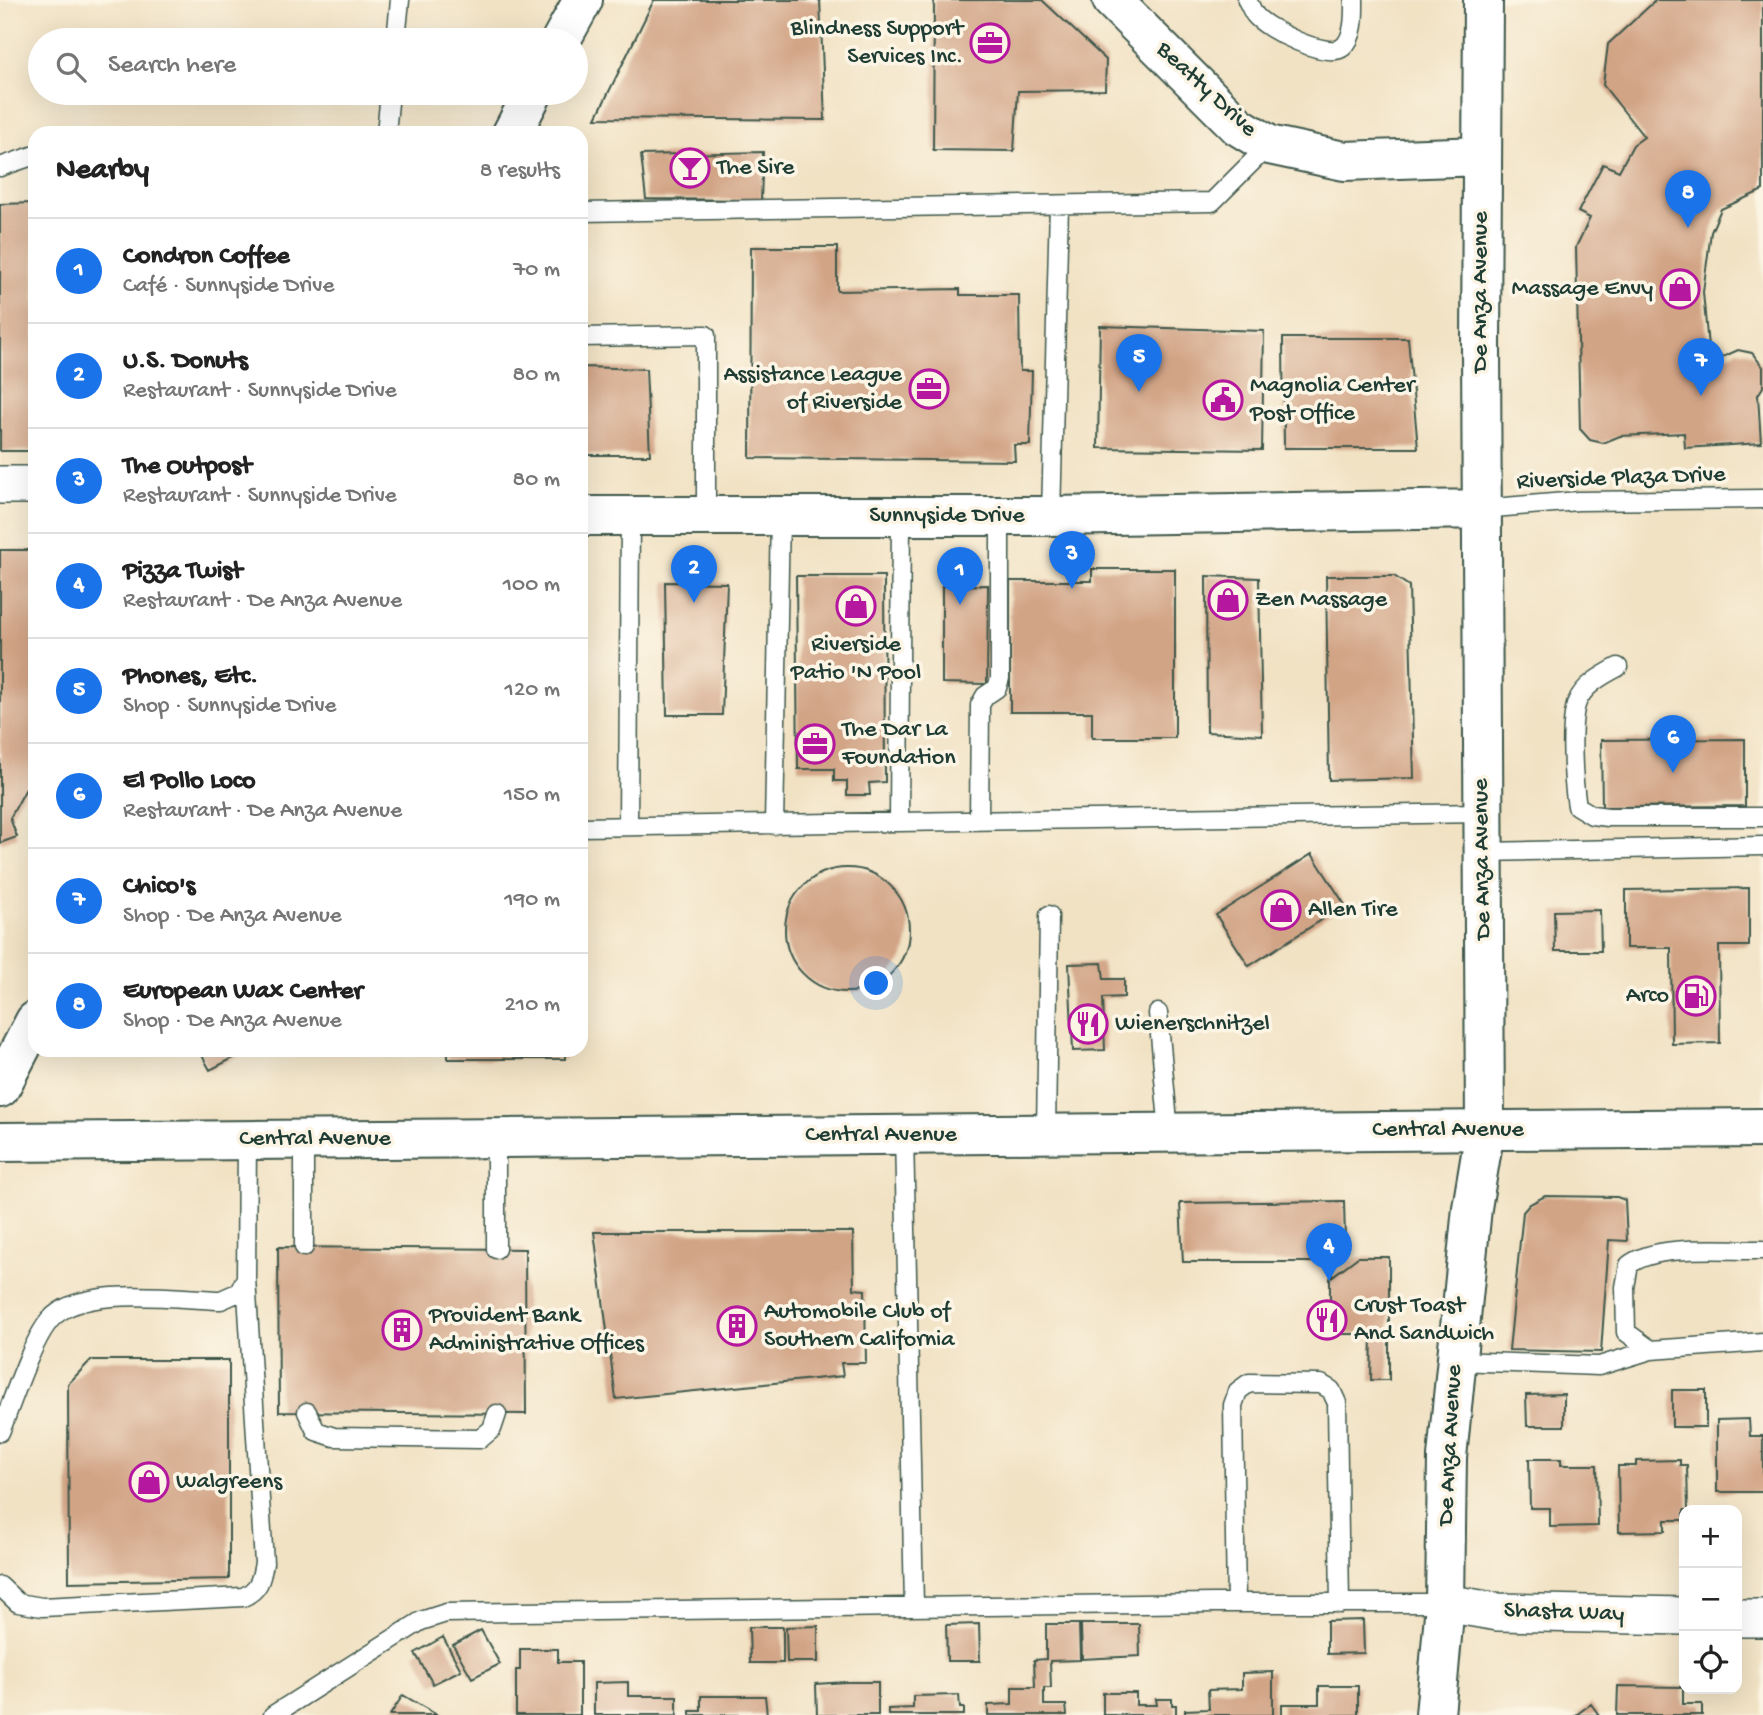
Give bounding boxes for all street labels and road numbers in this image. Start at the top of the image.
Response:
street label: Beatty Drive [1149,35,1263,144]
street label: De Anza Avenue [1467,211,1496,375]
street label: Riverside Plaza Drive [1516,461,1727,497]
street label: Sunnyside Drive [869,502,1025,531]
street label: De Anza Avenue [1467,778,1499,942]
street label: Central Avenue [1372,1116,1524,1145]
street label: Central Avenue [805,1121,957,1150]
street label: Central Avenue [239,1125,391,1154]
street label: De Anza Avenue [1432,1363,1470,1528]
street label: Shasta Way [1503,1596,1625,1630]

